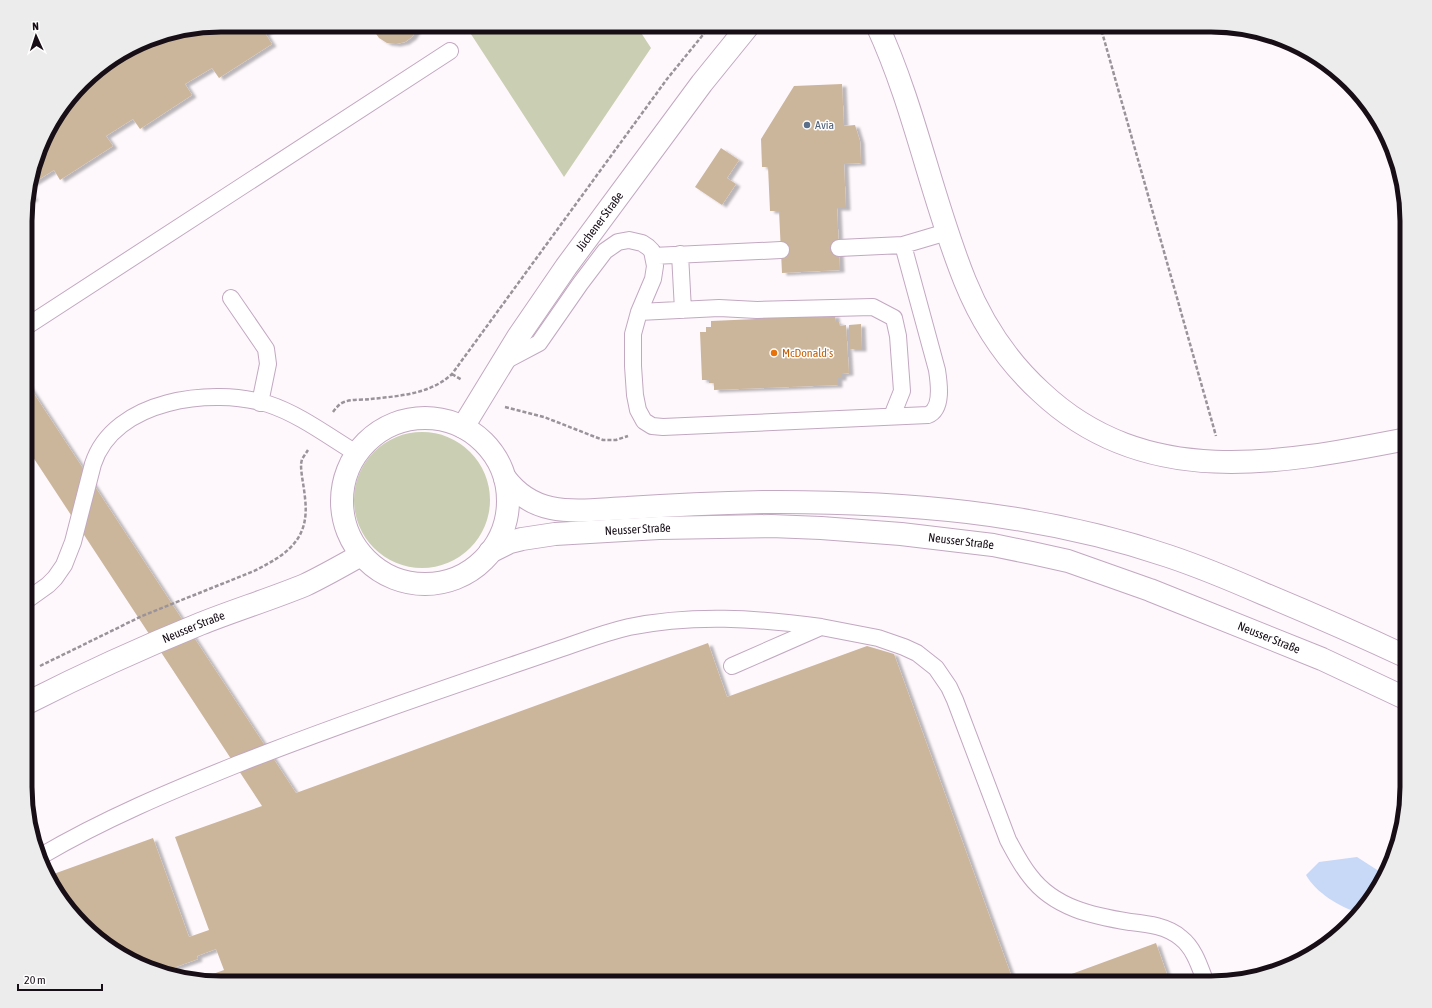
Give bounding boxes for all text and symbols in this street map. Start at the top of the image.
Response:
north arrow [16,16,56,56]
text: N [32,20,39,32]
place label: Avia [815,118,834,132]
marker: Avia [802,120,812,130]
street label: Jüchener Straße [573,189,626,254]
place label: McDonald's [782,346,833,360]
marker: McDonald's [769,348,779,358]
street label: Neusser Straße [604,521,671,538]
street label: Neusser Straße [927,530,995,552]
street label: Neusser Straße [160,608,227,646]
street label: Neusser Straße [1236,619,1302,656]
scale bar [18,966,102,992]
text: 20 m [24,973,46,987]

